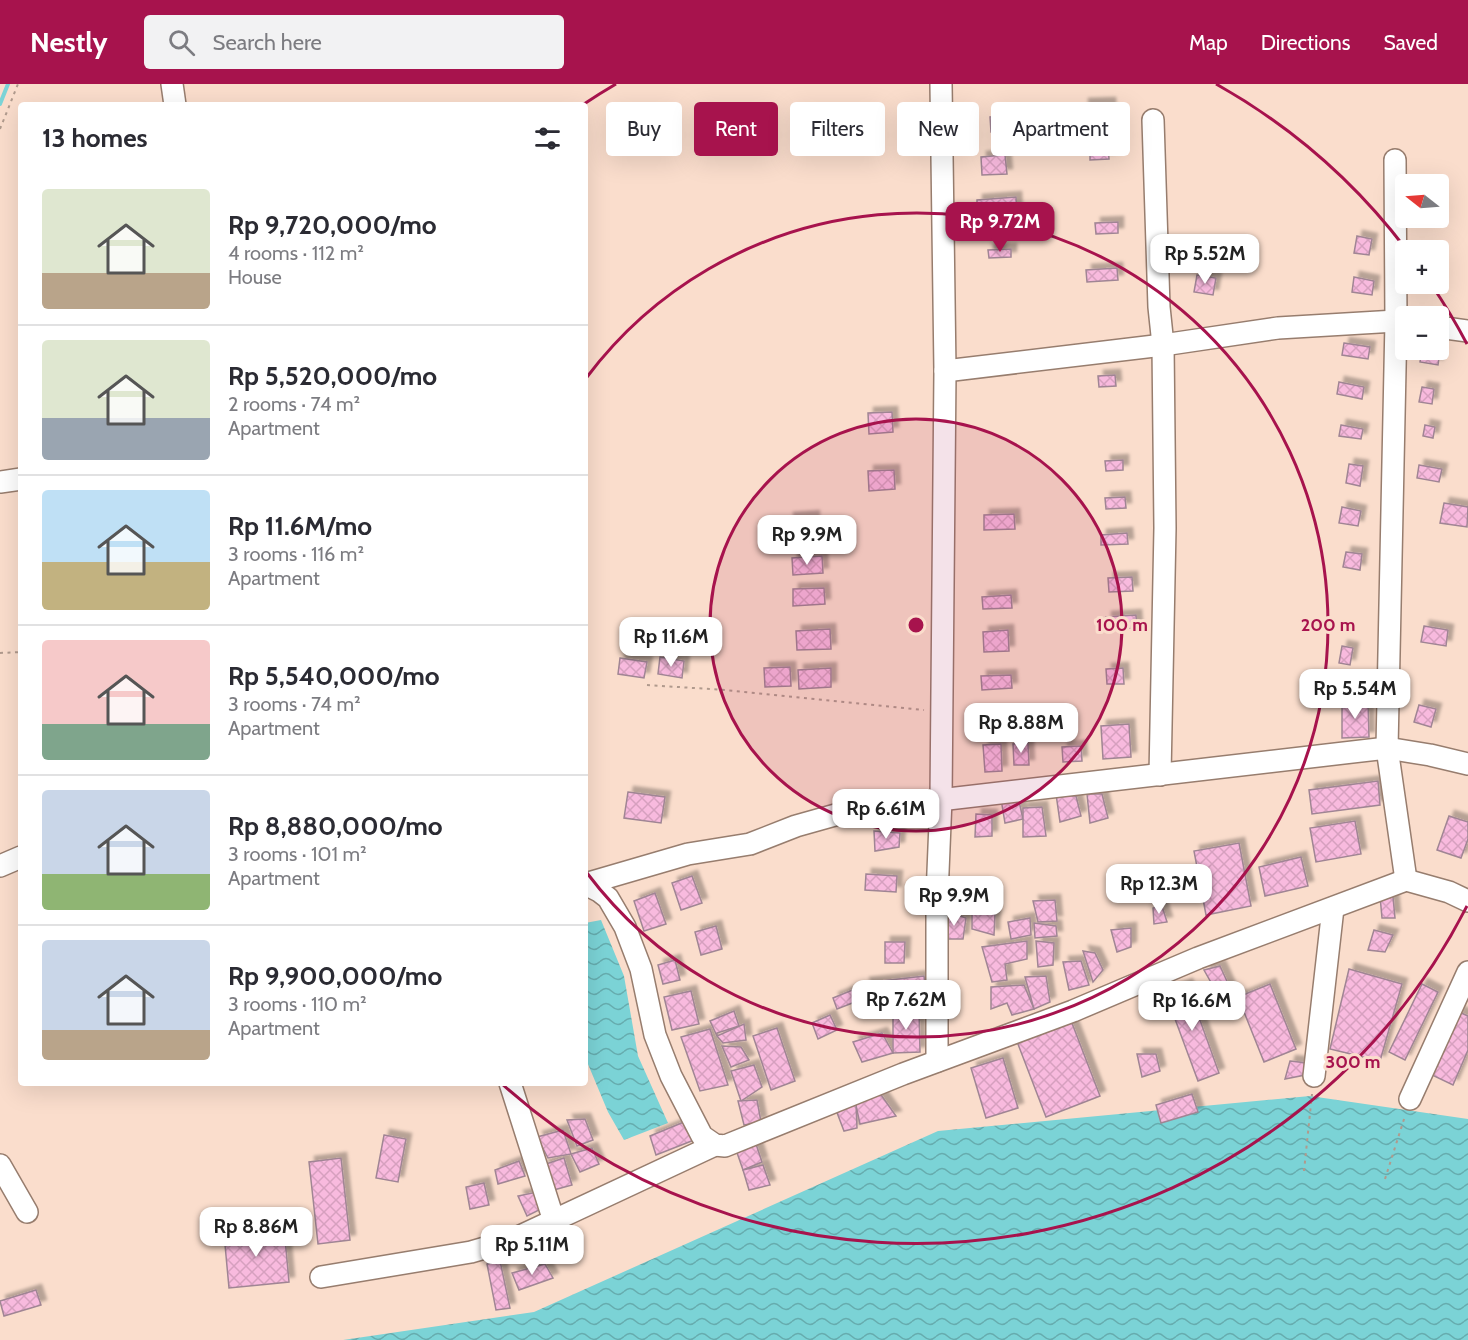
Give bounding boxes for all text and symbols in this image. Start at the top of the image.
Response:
search box [144,15,564,69]
text: Nestly [30,25,108,59]
icon: search [165,26,198,59]
text: Search here [213,29,322,56]
text: Map [1189,30,1228,55]
text: Directions [1261,30,1350,55]
text: Saved [1383,30,1438,55]
chip: Buy [606,102,682,156]
chip: Rent [694,102,778,156]
chip: Filters [790,102,885,156]
chip: New [897,102,979,156]
chip: Apartment [991,102,1130,156]
text: 13 homes [42,122,148,154]
icon: filters [531,122,564,155]
north arrow [1395,174,1449,228]
map controls [1395,174,1449,360]
pin: Rp 9.72M [938,202,1062,253]
text: Rp 9,720,000/mo [228,209,437,241]
text: Rp 9.72M [959,209,1041,233]
icon: home [90,213,162,285]
pin: Rp 5.52M [1143,234,1267,285]
button: + [1395,240,1449,294]
text: 4 rooms · 112 m² [228,241,364,265]
text: Rp 5.52M [1164,241,1246,265]
text: House [228,265,282,289]
button: − [1395,306,1449,360]
text: Rp 5,520,000/mo [228,360,437,392]
icon: home [90,364,162,436]
text: 2 rooms · 74 m² [228,392,360,416]
text: Apartment [228,416,320,440]
text: Rp 11.6M/mo [228,510,372,542]
icon: home [90,514,162,586]
pin: Rp 9.9M [752,515,862,566]
text: Rp 9.9M [771,522,843,546]
text: 3 rooms · 116 m² [228,542,364,566]
text: Apartment [228,566,320,590]
text: 100 m [1096,614,1148,636]
text: 200 m [1301,614,1355,636]
centre of rings [906,615,926,635]
pin: Rp 11.6M [609,617,733,668]
text: Rp 11.6M [633,624,709,648]
text: Rp 5,540,000/mo [228,660,440,692]
icon: home [90,664,162,736]
pin: Rp 5.54M [1293,669,1417,720]
text: Rp 5.54M [1313,676,1397,700]
text: 3 rooms · 74 m² [228,692,361,716]
pin: Rp 8.88M [959,703,1083,754]
text: Rp 8.88M [978,710,1064,734]
text: Apartment [228,716,320,740]
pin: Rp 6.61M [824,789,948,840]
text: Rp 6.61M [846,796,926,820]
text: Rp 8,880,000/mo [228,810,443,842]
icon: home [90,814,162,886]
text: 3 rooms · 101 m² [228,842,367,866]
pin: Rp 12.3M [1097,864,1221,915]
text: Apartment [228,866,320,890]
text: Rp 12.3M [1120,871,1198,895]
pin: Rp 9.9M [899,876,1009,927]
text: Rp 9.9M [918,883,990,907]
text: Rp 9,900,000/mo [228,960,442,992]
icon: home [90,964,162,1036]
pin: Rp 7.62M [844,980,968,1031]
pin: Rp 16.6M [1130,981,1254,1032]
text: Rp 7.62M [866,987,946,1011]
text: Rp 16.6M [1152,988,1232,1012]
text: 3 rooms · 110 m² [228,992,367,1016]
text: Apartment [228,1016,320,1040]
text: 300 m [1326,1051,1380,1073]
pin: Rp 8.86M [194,1207,318,1258]
text: Rp 8.86M [214,1214,298,1238]
pin: Rp 5.11M [470,1225,594,1276]
text: Rp 5.11M [495,1232,569,1256]

